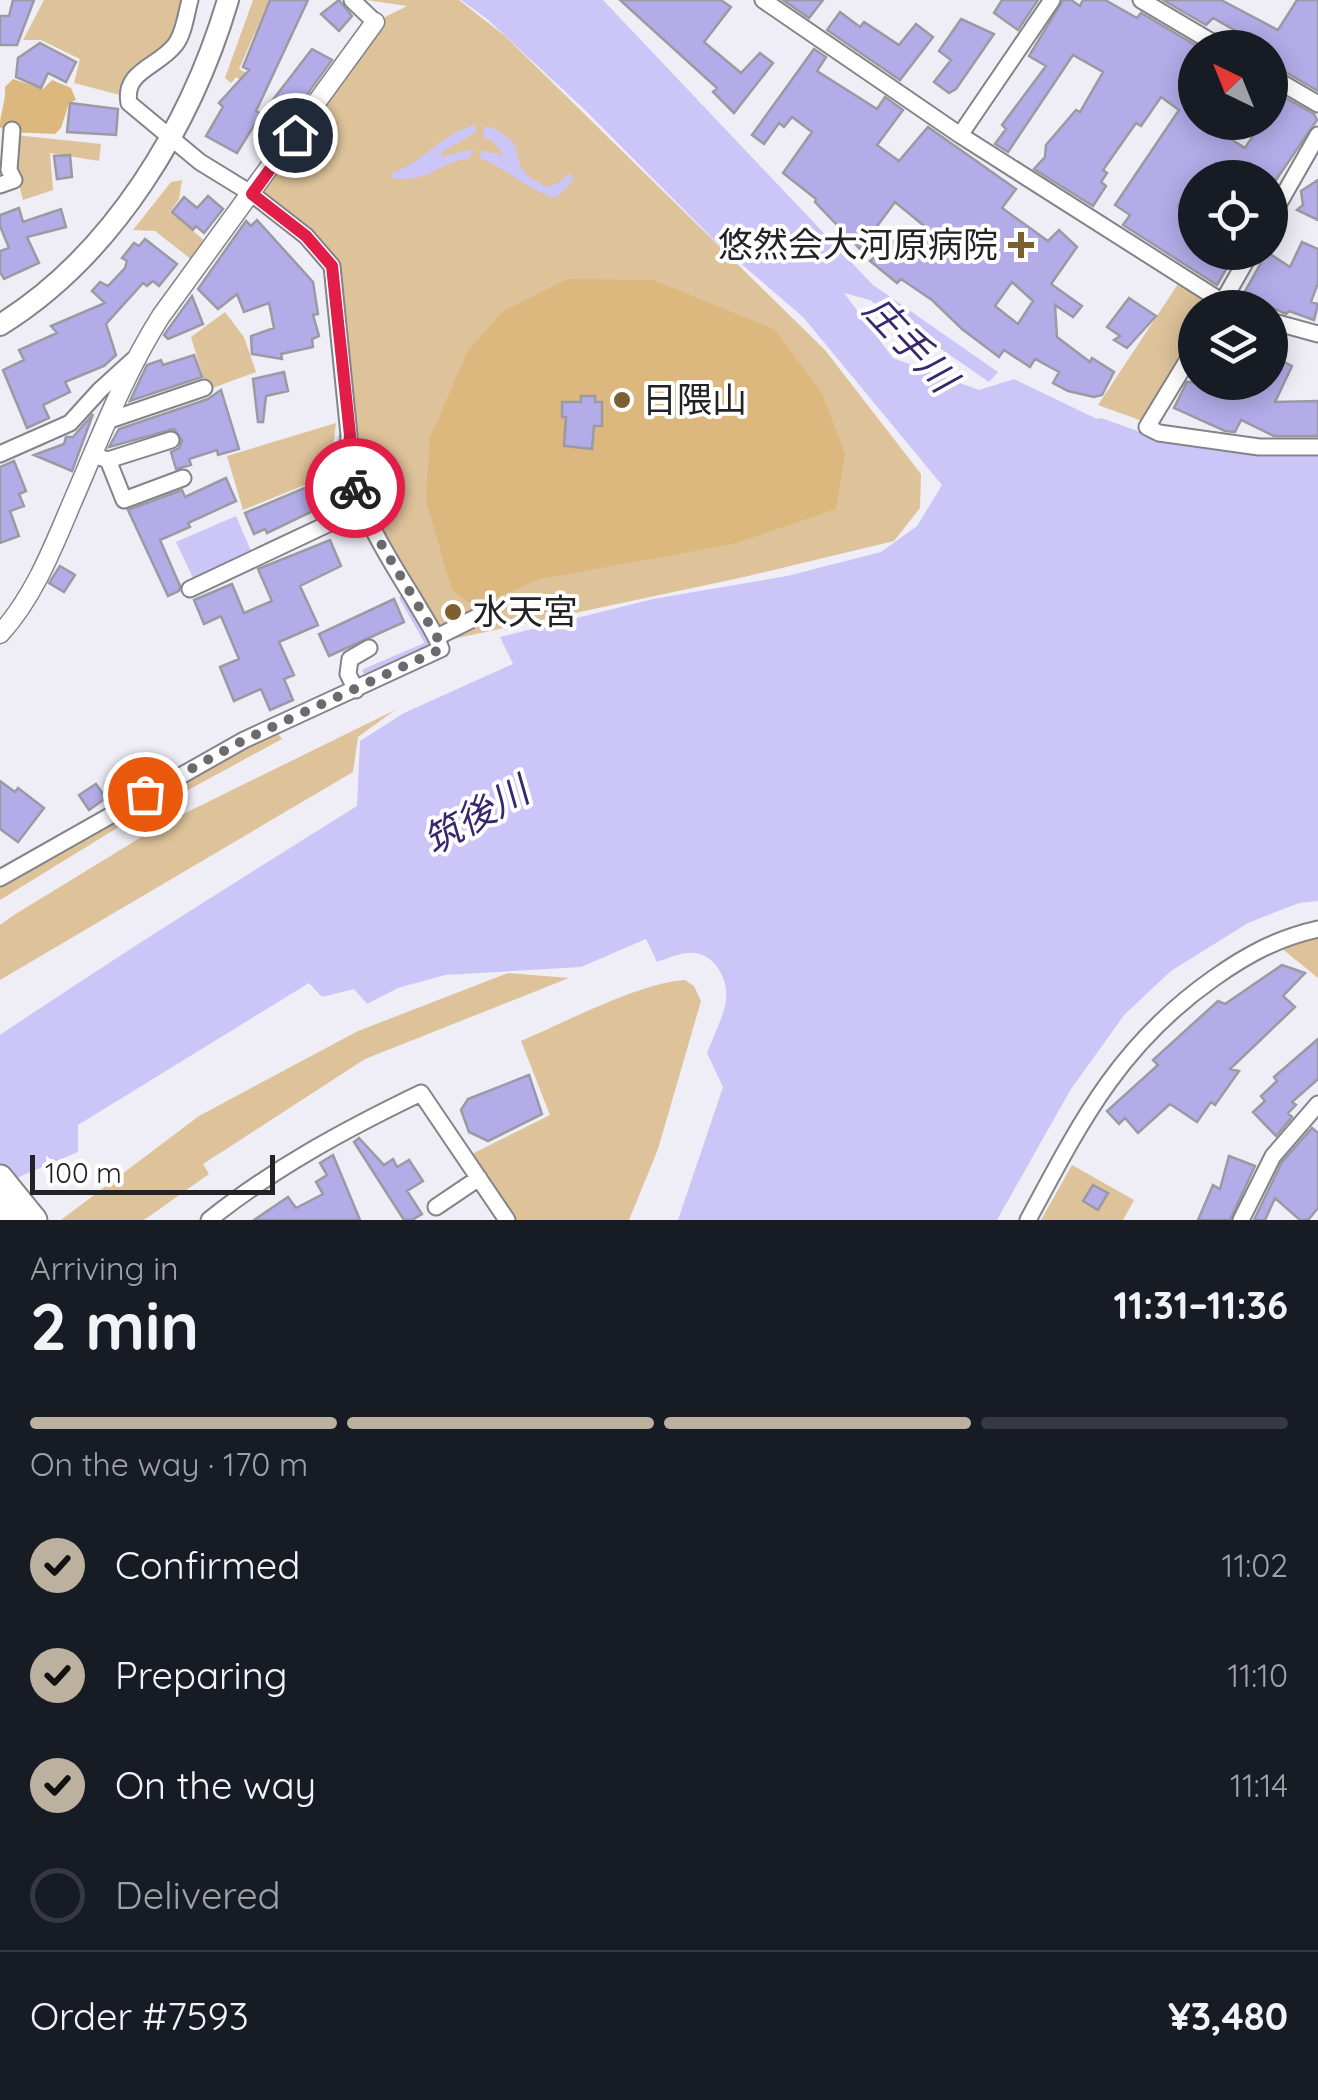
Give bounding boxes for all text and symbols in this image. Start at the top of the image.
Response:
north arrow [1178,30,1288,140]
map controls [1178,30,1288,400]
pin [253,93,338,178]
icon: home [268,108,323,163]
button: locate [1178,160,1288,270]
place label: 悠然会大河原病院 [718,222,998,266]
marker: 悠然会大河原病院 [1008,232,1034,258]
water label: 庄手川 [854,285,970,404]
button: layers [1178,290,1288,400]
place label: 日隈山 [642,377,747,421]
marker: 日隈山 [611,389,633,411]
courier [305,438,405,538]
icon: bike [328,461,383,516]
place label: 水天宮 [473,589,578,633]
marker: 水天宮 [442,601,464,623]
pin [103,752,188,837]
water label: 筑後川 [414,764,540,864]
icon: bag [118,767,173,822]
scale bar [30,1150,275,1194]
text: 100 m [45,1155,122,1190]
text: Arriving in [30,1248,179,1288]
text: 11:31–11:36 [1113,1281,1288,1329]
text: 2 min [30,1285,199,1366]
text: On the way · 170 m [30,1444,308,1484]
icon: check [30,1538,85,1593]
text: Confirmed [115,1541,300,1589]
text: 11:02 [1222,1545,1288,1585]
icon: check [30,1648,85,1703]
text: Preparing [115,1651,287,1699]
text: 11:10 [1227,1655,1288,1695]
icon: check [30,1758,85,1813]
text: On the way [115,1761,316,1809]
text: 11:14 [1230,1765,1288,1805]
text: Delivered [115,1871,281,1919]
text: Order #7593 [30,1992,249,2040]
text: ¥3,480 [1168,1992,1288,2040]

